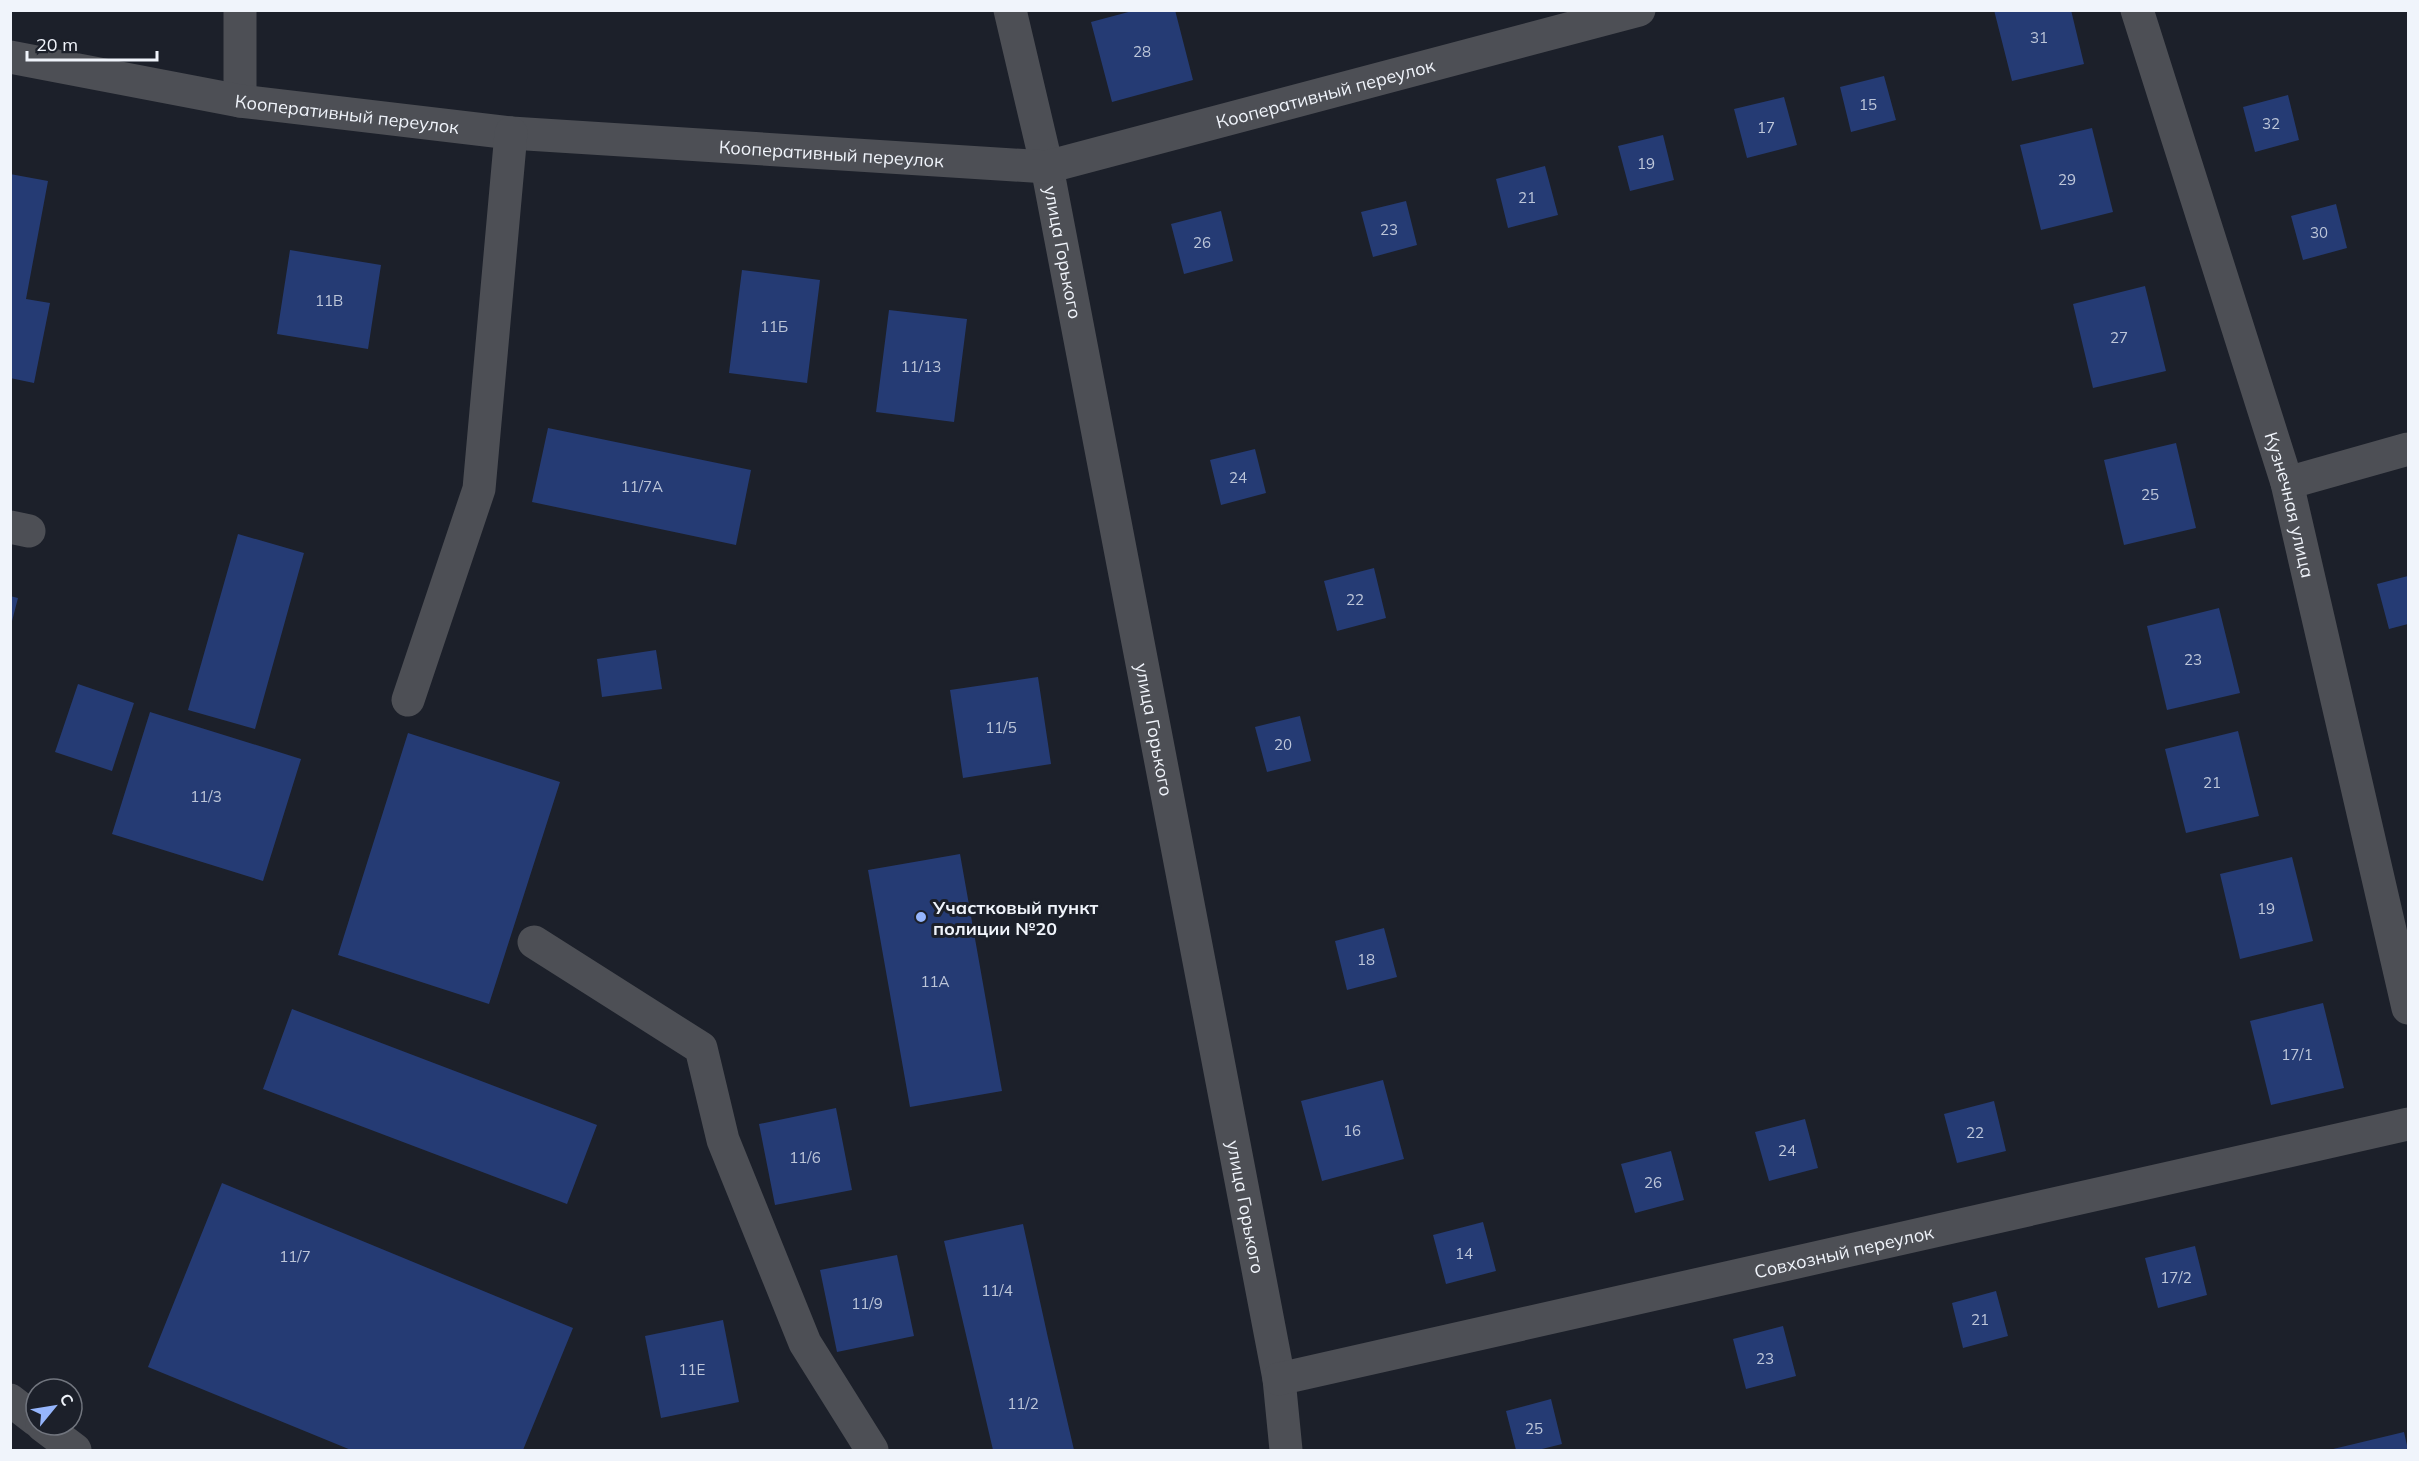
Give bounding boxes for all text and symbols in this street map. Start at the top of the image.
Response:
scale bar [27,24,158,62]
house number: 31 [2030,28,2048,47]
text: 20 m [36,33,78,56]
house number: 28 [1133,42,1151,61]
street label: Кооперативный переулок [1213,53,1437,133]
street label: Кооперативный переулок [234,89,461,138]
house number: 15 [1859,95,1877,114]
house number: 32 [2262,114,2280,133]
house number: 17 [1757,118,1775,137]
street label: Кооперативный переулок [718,135,945,172]
house number: 19 [1637,154,1655,173]
house number: 29 [2058,170,2076,189]
street label: улица Горького [1039,184,1087,321]
house number: 21 [1518,188,1536,207]
house number: 23 [1380,220,1398,239]
house number: 30 [2310,223,2328,242]
house number: 26 [1193,233,1211,252]
house number: 11В [315,291,343,310]
house number: 11Б [760,317,788,336]
house number: 27 [2110,328,2128,347]
house number: 11/13 [901,357,941,376]
street label: Кузнечная улица [2260,429,2320,580]
house number: 24 [1229,468,1247,487]
house number: 11/7А [621,477,663,496]
house number: 25 [2141,485,2159,504]
house number: 22 [1346,590,1364,609]
house number: 23 [2184,650,2202,669]
street label: улица Горького [1131,661,1179,798]
house number: 11/5 [985,718,1017,737]
house number: 20 [1274,735,1292,754]
house number: 21 [2203,773,2221,792]
house number: 11/3 [190,787,222,806]
place label: Участковый пункт полиции №20 [932,896,1098,940]
house number: 19 [2257,899,2275,918]
marker: Участковый пункт полиции №20 [914,910,928,924]
house number: 18 [1357,950,1375,969]
house number: 11А [920,972,950,991]
house number: 17/1 [2281,1045,2313,1064]
house number: 16 [1343,1121,1361,1140]
house number: 22 [1966,1123,1984,1142]
street label: улица Горького [1222,1138,1270,1275]
house number: 24 [1778,1141,1796,1160]
house number: 11/6 [789,1148,821,1167]
house number: 26 [1644,1173,1662,1192]
street label: Совхозный переулок [1752,1220,1936,1283]
house number: 14 [1455,1244,1473,1263]
house number: 11/7 [279,1247,311,1266]
house number: 17/2 [2160,1268,2192,1287]
house number: 11/4 [981,1281,1013,1300]
house number: 11/9 [851,1294,883,1313]
house number: 21 [1971,1310,1989,1329]
house number: 23 [1756,1349,1774,1368]
house number: 11Е [679,1360,706,1379]
north arrow [24,1377,84,1437]
text: С [56,1390,78,1409]
house number: 11/2 [1007,1394,1039,1413]
house number: 25 [1525,1419,1543,1438]

